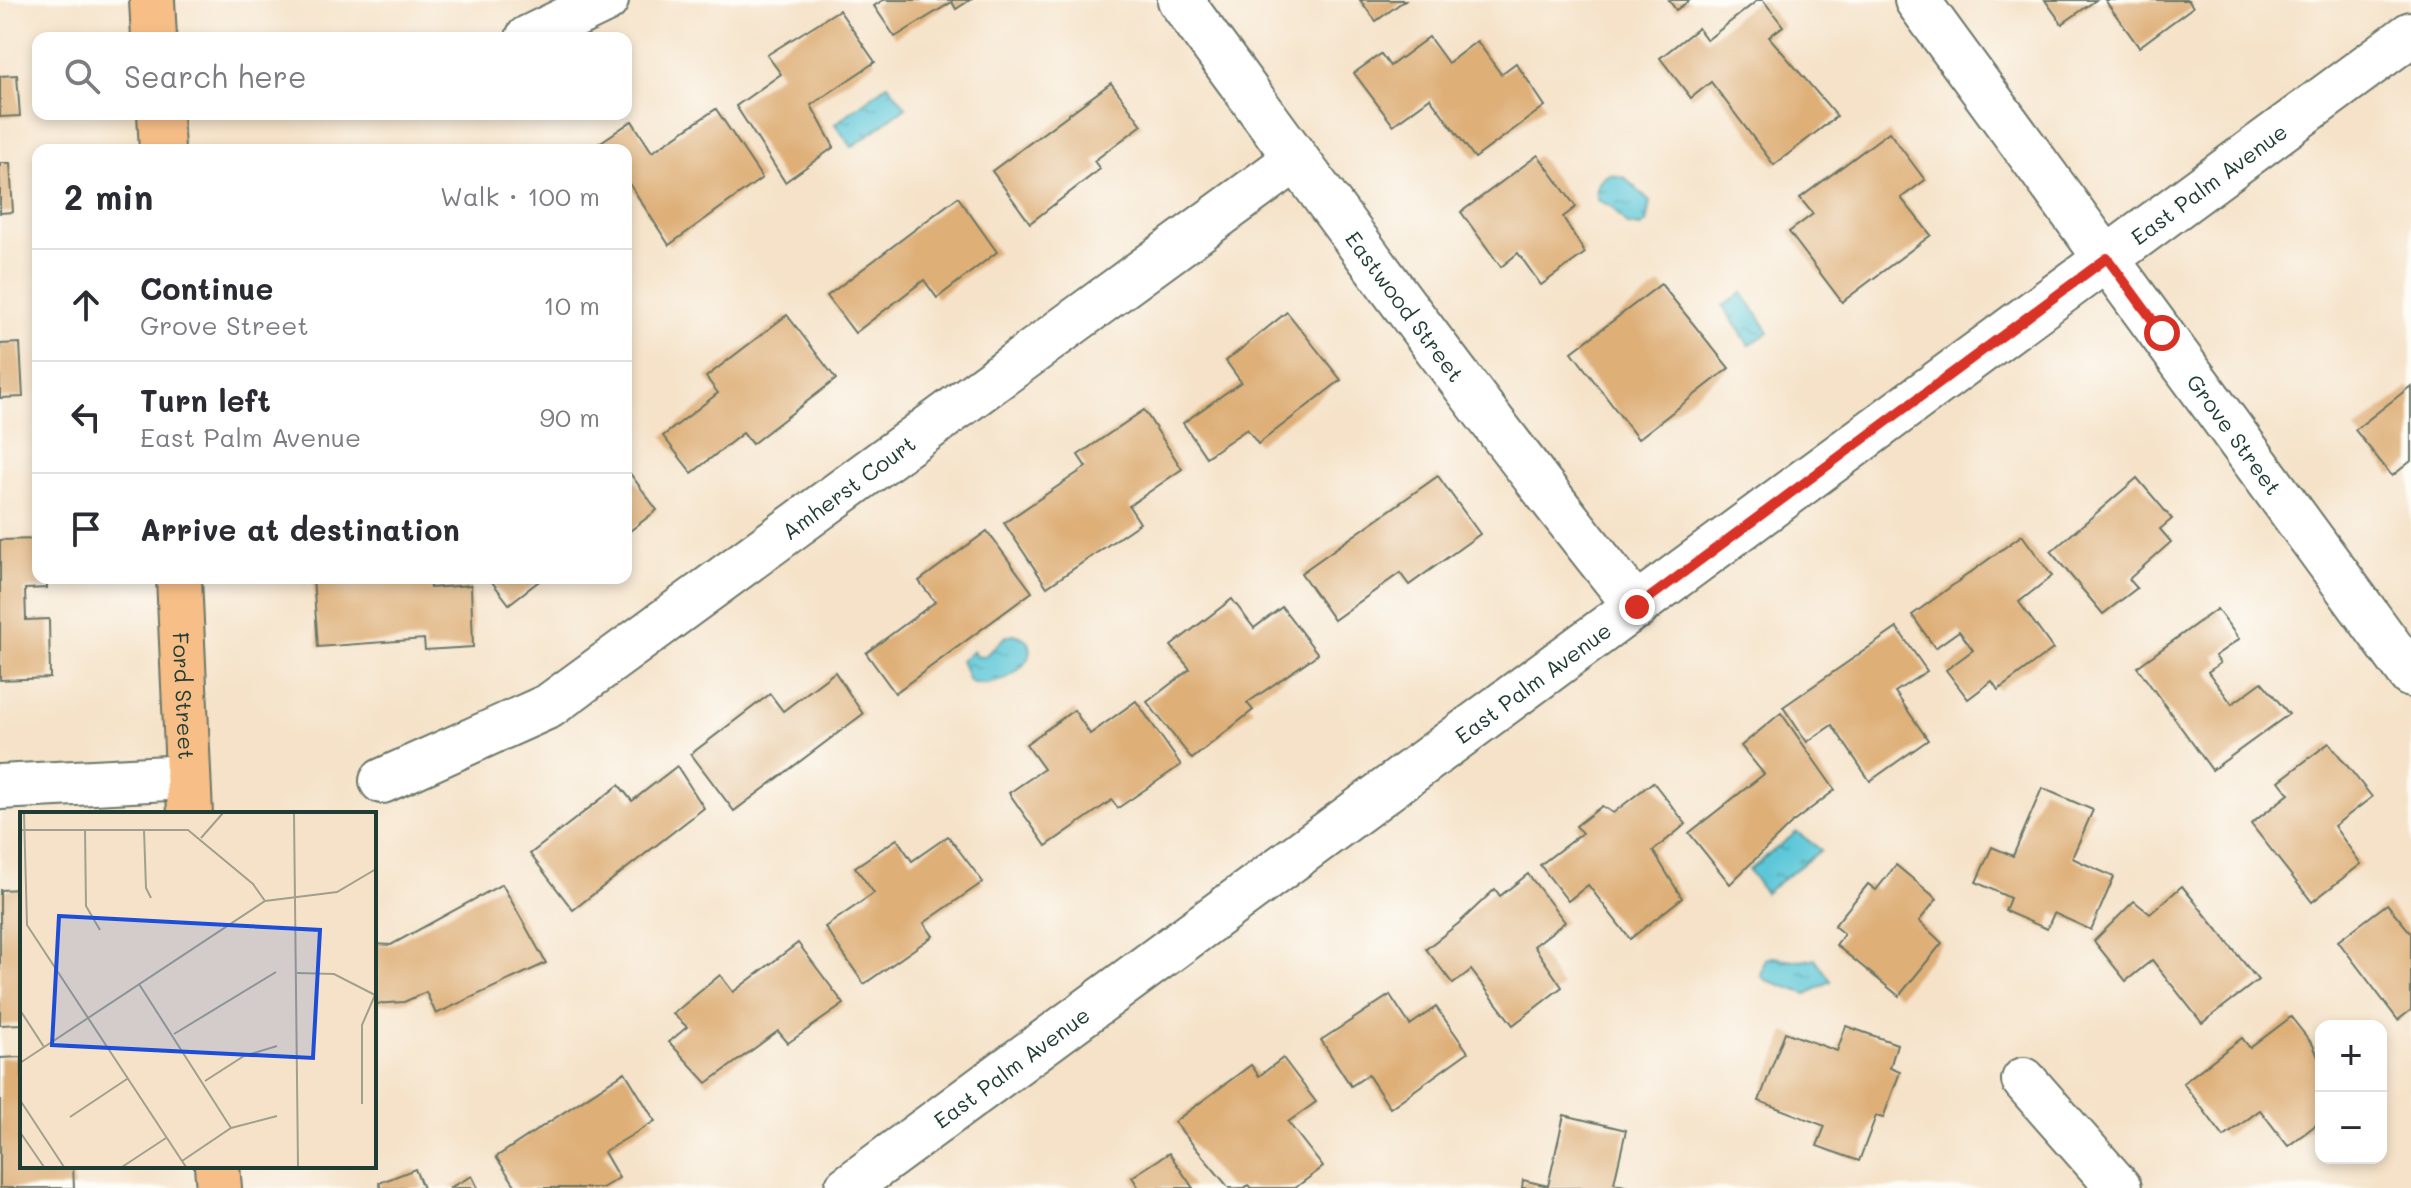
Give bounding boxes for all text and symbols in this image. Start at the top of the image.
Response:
search box [32,32,632,120]
icon: search [60,54,104,98]
text: Search here [124,56,307,96]
street label: East Palm Avenue [2125,116,2292,251]
text: 2 min [64,174,153,219]
text: Walk · 100 m [440,179,600,213]
street label: Eastwood Street [1340,225,1471,387]
text: Continue [140,268,273,308]
icon: ahead [64,283,108,327]
text: 10 m [543,288,600,322]
text: Grove Street [140,308,309,342]
route start [2144,315,2180,351]
street label: Grove Street [2181,368,2289,500]
text: Turn left [140,380,271,420]
icon: left [64,395,108,439]
text: 90 m [540,400,600,434]
text: East Palm Avenue [140,420,361,454]
street label: Amherst Court [776,428,921,545]
icon: arrive [64,507,108,551]
text: Arrive at destination [140,509,460,549]
route end [1619,589,1655,625]
street label: East Palm Avenue [1449,615,1617,749]
street label: Ford Street [167,632,202,760]
inset map [20,812,376,1168]
street label: East Palm Avenue [927,1000,1095,1134]
map controls [2315,1020,2387,1164]
button: + [2315,1020,2387,1092]
button: − [2315,1092,2387,1164]

